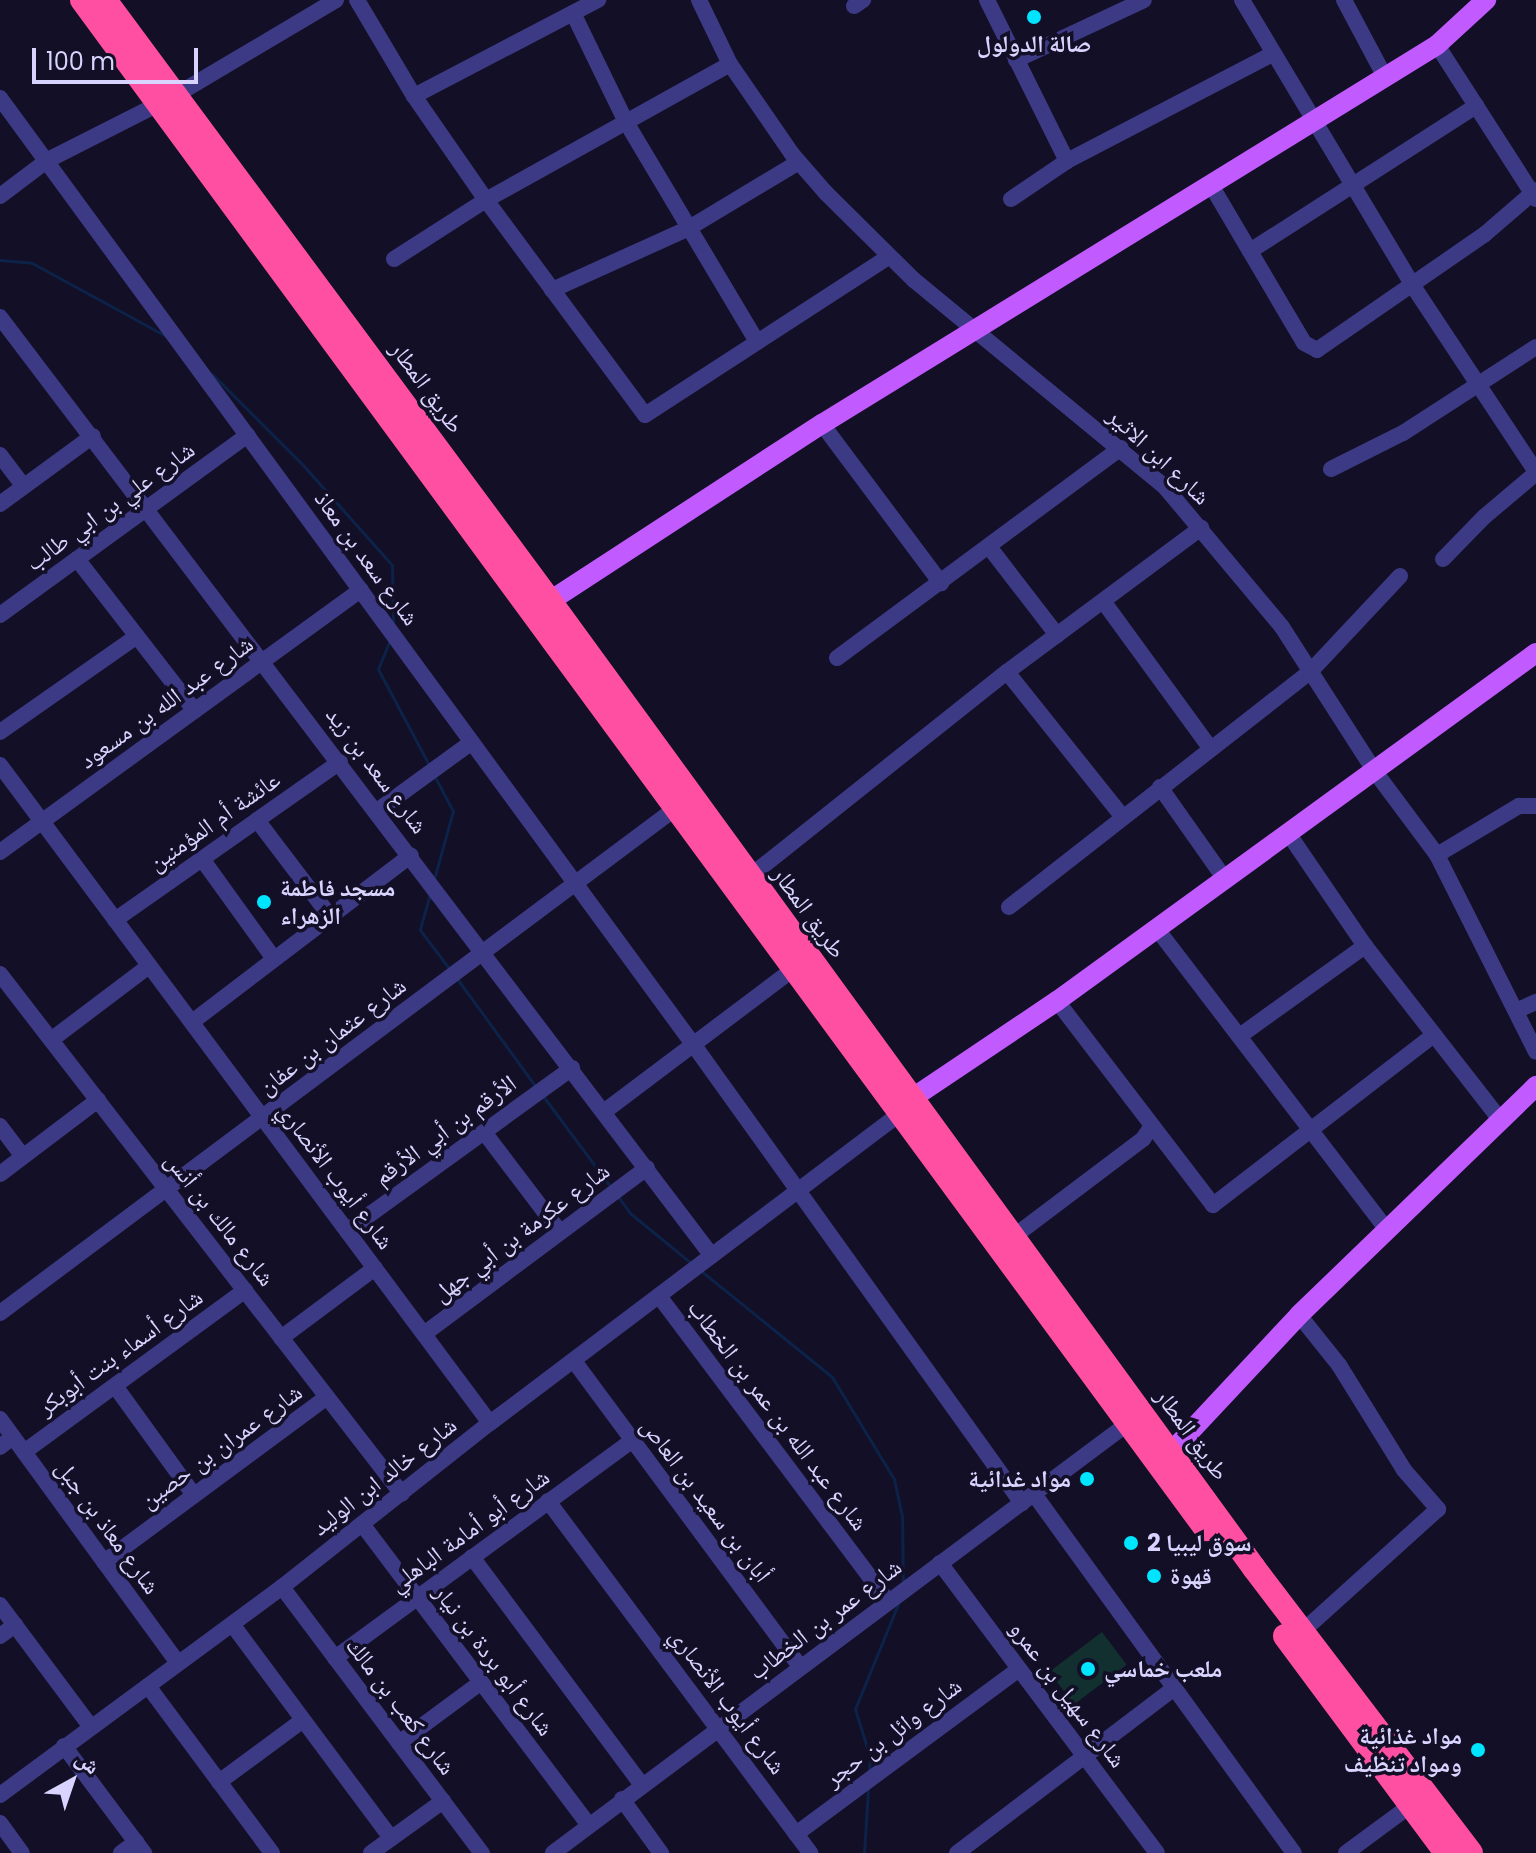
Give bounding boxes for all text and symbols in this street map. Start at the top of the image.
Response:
marker: صالة الدولول [1025,8,1043,26]
place label: صالة الدولول [977,30,1091,58]
scale bar [36,32,202,82]
text: 100 m [46,45,115,78]
street label: طريق المطار [384,335,470,439]
street label: شارع ابن الاثير [1102,401,1216,511]
street label: شارع علي بن ابي طالب [20,435,200,577]
street label: شارع سعد بن معاذ [308,485,426,631]
street label: شارع عبد الله بن مسعود [73,629,259,775]
street label: شارع سعد بن زيد [320,701,434,839]
street label: عائشة أم المؤمنين [143,765,285,877]
street label: طريق المطار [766,860,852,964]
place label: مسجد فاطمة الزهراء [280,874,395,930]
marker: مسجد فاطمة الزهراء [255,893,273,911]
street label: شارع عثمان بن عفان [252,971,412,1101]
street label: الأرقم بن أبي الأرقم [368,1069,522,1191]
street label: شارع أيوب الأنصاري [272,1097,400,1255]
street label: شارع مالك بن أنس [159,1146,281,1292]
street label: شارع عكرمة بن أبي جهل [427,1156,615,1308]
street label: شارع أسماء بنت أبوبكر [32,1282,208,1422]
street label: شارع عبد الله بن عمر بن الخطاب [682,1294,874,1536]
street label: شارع عمران بن حصين [134,1377,308,1515]
street label: طريق المطار [1149,1382,1235,1486]
street label: شارع خالد ابن الوليد [306,1410,462,1542]
street label: أبان بن سعيد بن العاص [635,1412,777,1588]
street label: شارع معاذ بن جبل [50,1454,166,1600]
street label: شارع أبو أمامة الباهلي [383,1462,555,1598]
place label: مواد غدائية [968,1465,1071,1493]
marker: مواد غدائية [1078,1470,1096,1488]
place label: سوق ليبيا 2 [1147,1529,1251,1557]
marker: سوق ليبيا 2 [1122,1534,1140,1552]
street label: شارع عمر بن الخطاب [743,1552,907,1686]
place label: قهوة [1170,1562,1212,1590]
marker: قهوة [1145,1567,1163,1585]
street label: شارع أبو بردة بن نيار [428,1579,560,1741]
street label: شارع سهيل بن عمرو [1003,1615,1133,1773]
street label: شارع أيوب الأنصاري [664,1622,792,1780]
street label: شارع كعب بن مالك [340,1632,462,1780]
place label: ملعب خماسي [1104,1655,1222,1683]
marker: ملعب خماسي [1079,1660,1097,1678]
street label: شارع وائل بن حجر [819,1671,967,1793]
place label: مواد غذائية ومواد تنظيف [1344,1722,1462,1778]
north arrow [32,1741,112,1821]
marker: مواد غذائية ومواد تنظيف [1469,1741,1487,1759]
text: ش [69,1743,107,1782]

